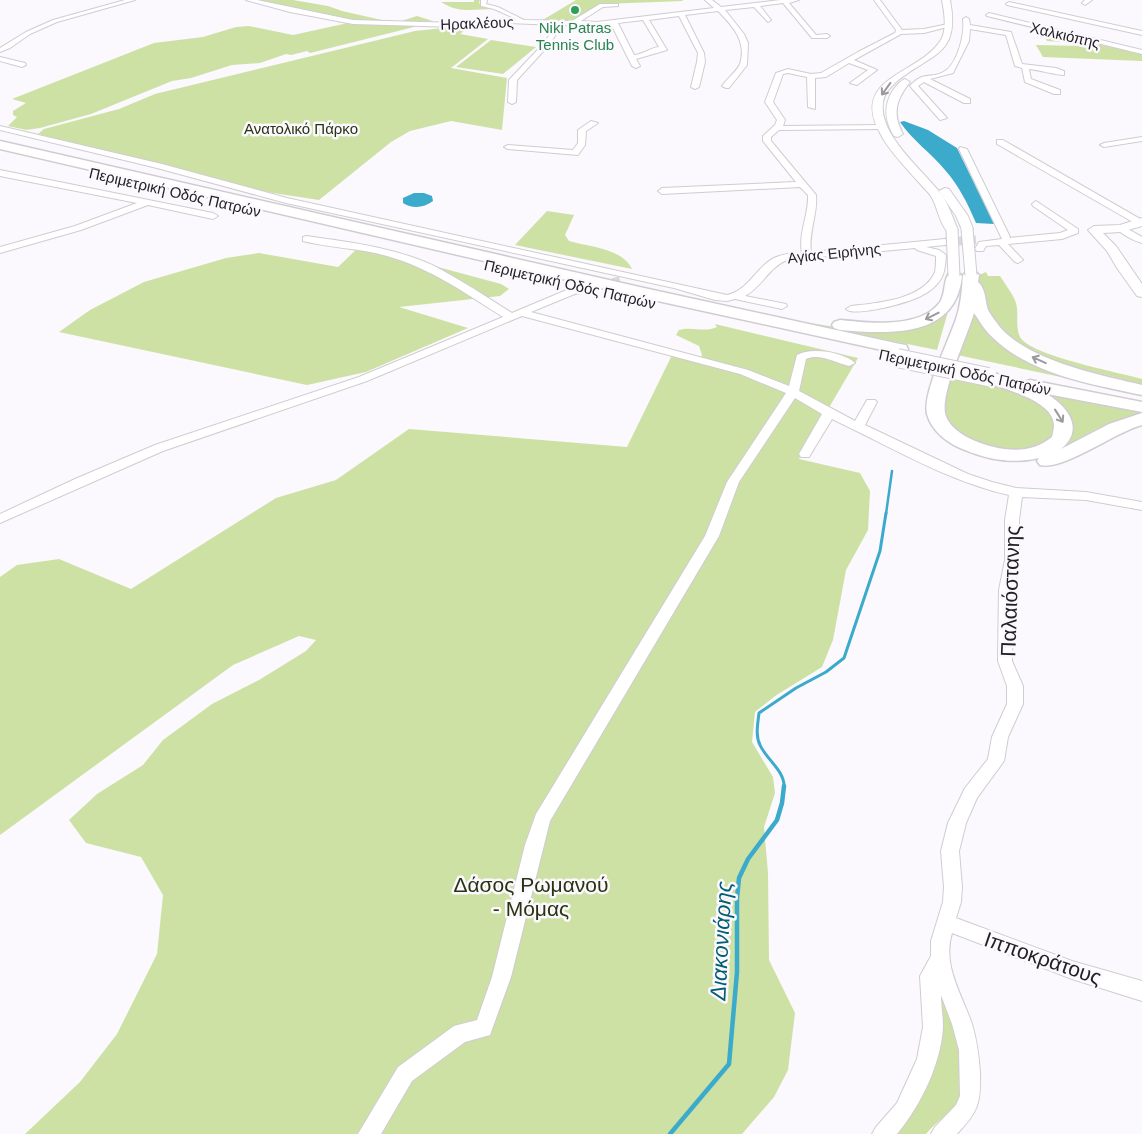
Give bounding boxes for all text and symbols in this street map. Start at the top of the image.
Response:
marker: Niki Patras Tennis Club [569,4,581,16]
street label: Ηρακλέους [440,13,514,33]
place label: Niki Patras Tennis Club [536,19,614,53]
street label: Χαλκιόπης [1028,19,1102,51]
one-way arrow [881,82,891,96]
park label: Ανατολικό Πάρκο [244,120,358,137]
street label: Περιμετρική Οδός Πατρών [88,164,262,220]
street label: Αγίας Ειρήνης [786,240,882,266]
street label: Περιμετρική Οδός Πατρών [483,256,657,312]
one-way arrow [924,311,939,321]
street label: Περιμετρική Οδός Πατρών [877,345,1053,399]
one-way arrow [1032,355,1047,365]
one-way arrow [1055,409,1065,423]
street label: Παλαιόστανης [996,525,1024,657]
park label: Δάσος Ρωμανού - Μόμας [453,873,609,920]
water label: Διακονιάρης [705,881,737,1002]
street label: Ιπποκράτους [982,927,1104,989]

